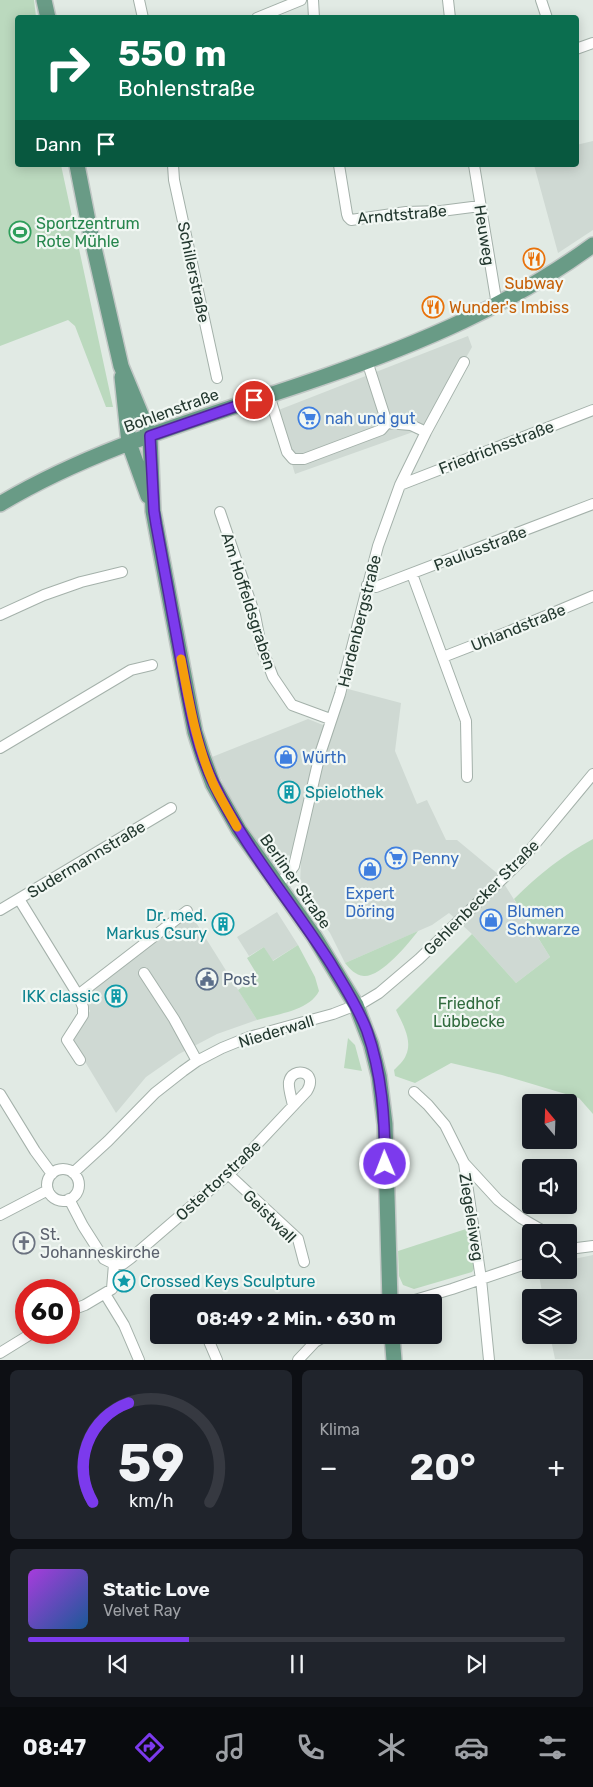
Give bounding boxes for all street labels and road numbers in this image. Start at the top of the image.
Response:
street label: Arndtstraße [356,201,448,228]
street label: Heuweg [470,203,499,267]
street label: Schillerstraße [174,220,213,324]
street label: Bohlenstraße [121,384,221,436]
street label: Friedrichsstraße [436,417,556,478]
street label: Paulusstraße [431,522,529,575]
street label: Am Hoffeldsgraben [217,530,280,672]
street label: Hardenbergstraße [334,553,385,689]
street label: Uhlandstraße [468,600,568,655]
street label: Sudermannstraße [24,817,149,902]
street label: Berliner Straße [256,830,335,932]
street label: Gehlenbecker Straße [420,836,543,959]
street label: Niederwall [236,1011,316,1052]
street label: Ostertorstraße [172,1136,265,1225]
street label: Ziegeleiweg [455,1172,488,1262]
street label: Geistwall [239,1186,300,1247]

